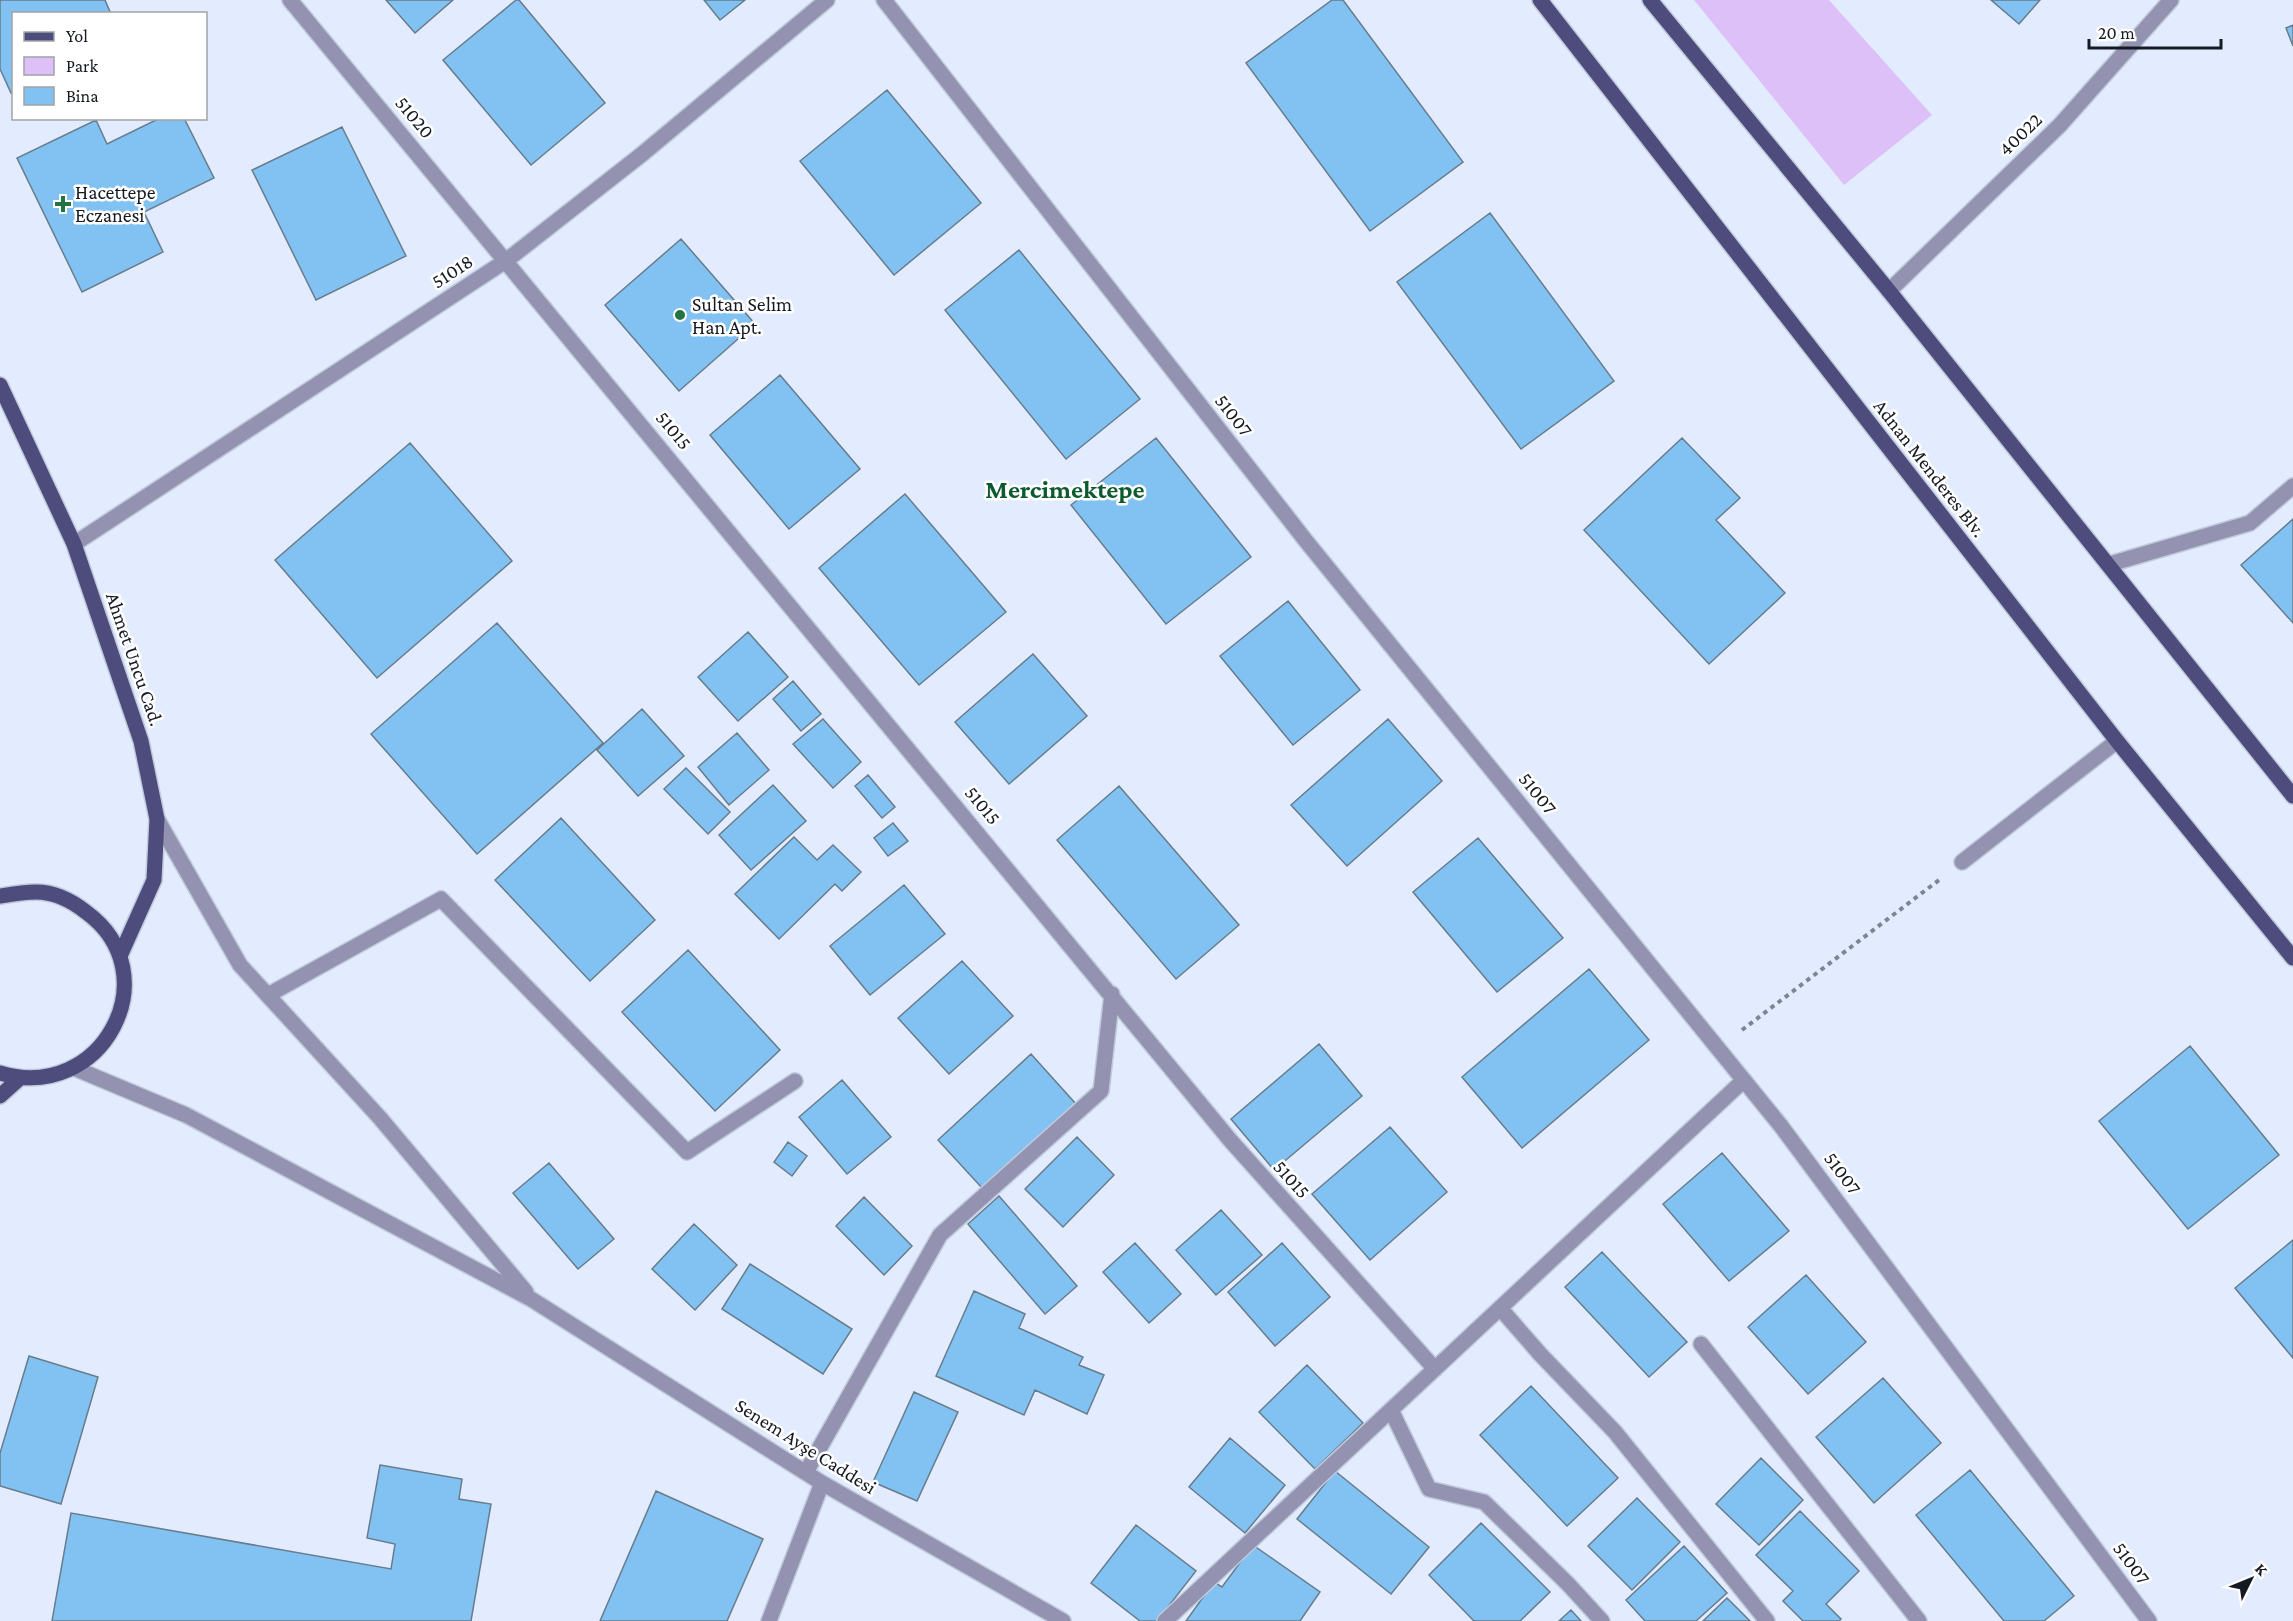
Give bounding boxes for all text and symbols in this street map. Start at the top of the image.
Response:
legend [12,12,207,120]
scale bar [2089,12,2221,50]
text: 20 m [2098,23,2135,43]
text: Yol [66,26,88,46]
text: Park [66,56,98,76]
text: Bina [66,86,99,106]
street label: 51020 [391,92,439,142]
street label: 40022 [1994,108,2046,160]
place label: Hacettepe Eczanesi [75,181,156,226]
marker: Hacettepe Eczanesi [56,197,70,211]
street label: 51018 [427,250,477,292]
place label: Sultan Selim Han Apt. [692,293,792,339]
marker: Sultan Selim Han Apt. [673,308,687,322]
street label: 51007 [1211,390,1257,440]
street label: Adnan Menderes Blv. [1870,395,1990,541]
street label: 51015 [652,406,696,454]
district label: Mercimektepe [985,475,1145,504]
street label: Ahmet Uncu Cad. [102,589,168,729]
street label: 51007 [1515,768,1561,818]
street label: 51015 [961,781,1005,829]
street label: 51007 [1820,1147,1866,1199]
street label: 51015 [1269,1156,1315,1202]
street label: Senem Ayşe Caddesi [731,1394,880,1499]
street label: 51007 [2109,1537,2155,1589]
north arrow [2221,1549,2281,1609]
text: K [2252,1560,2272,1579]

